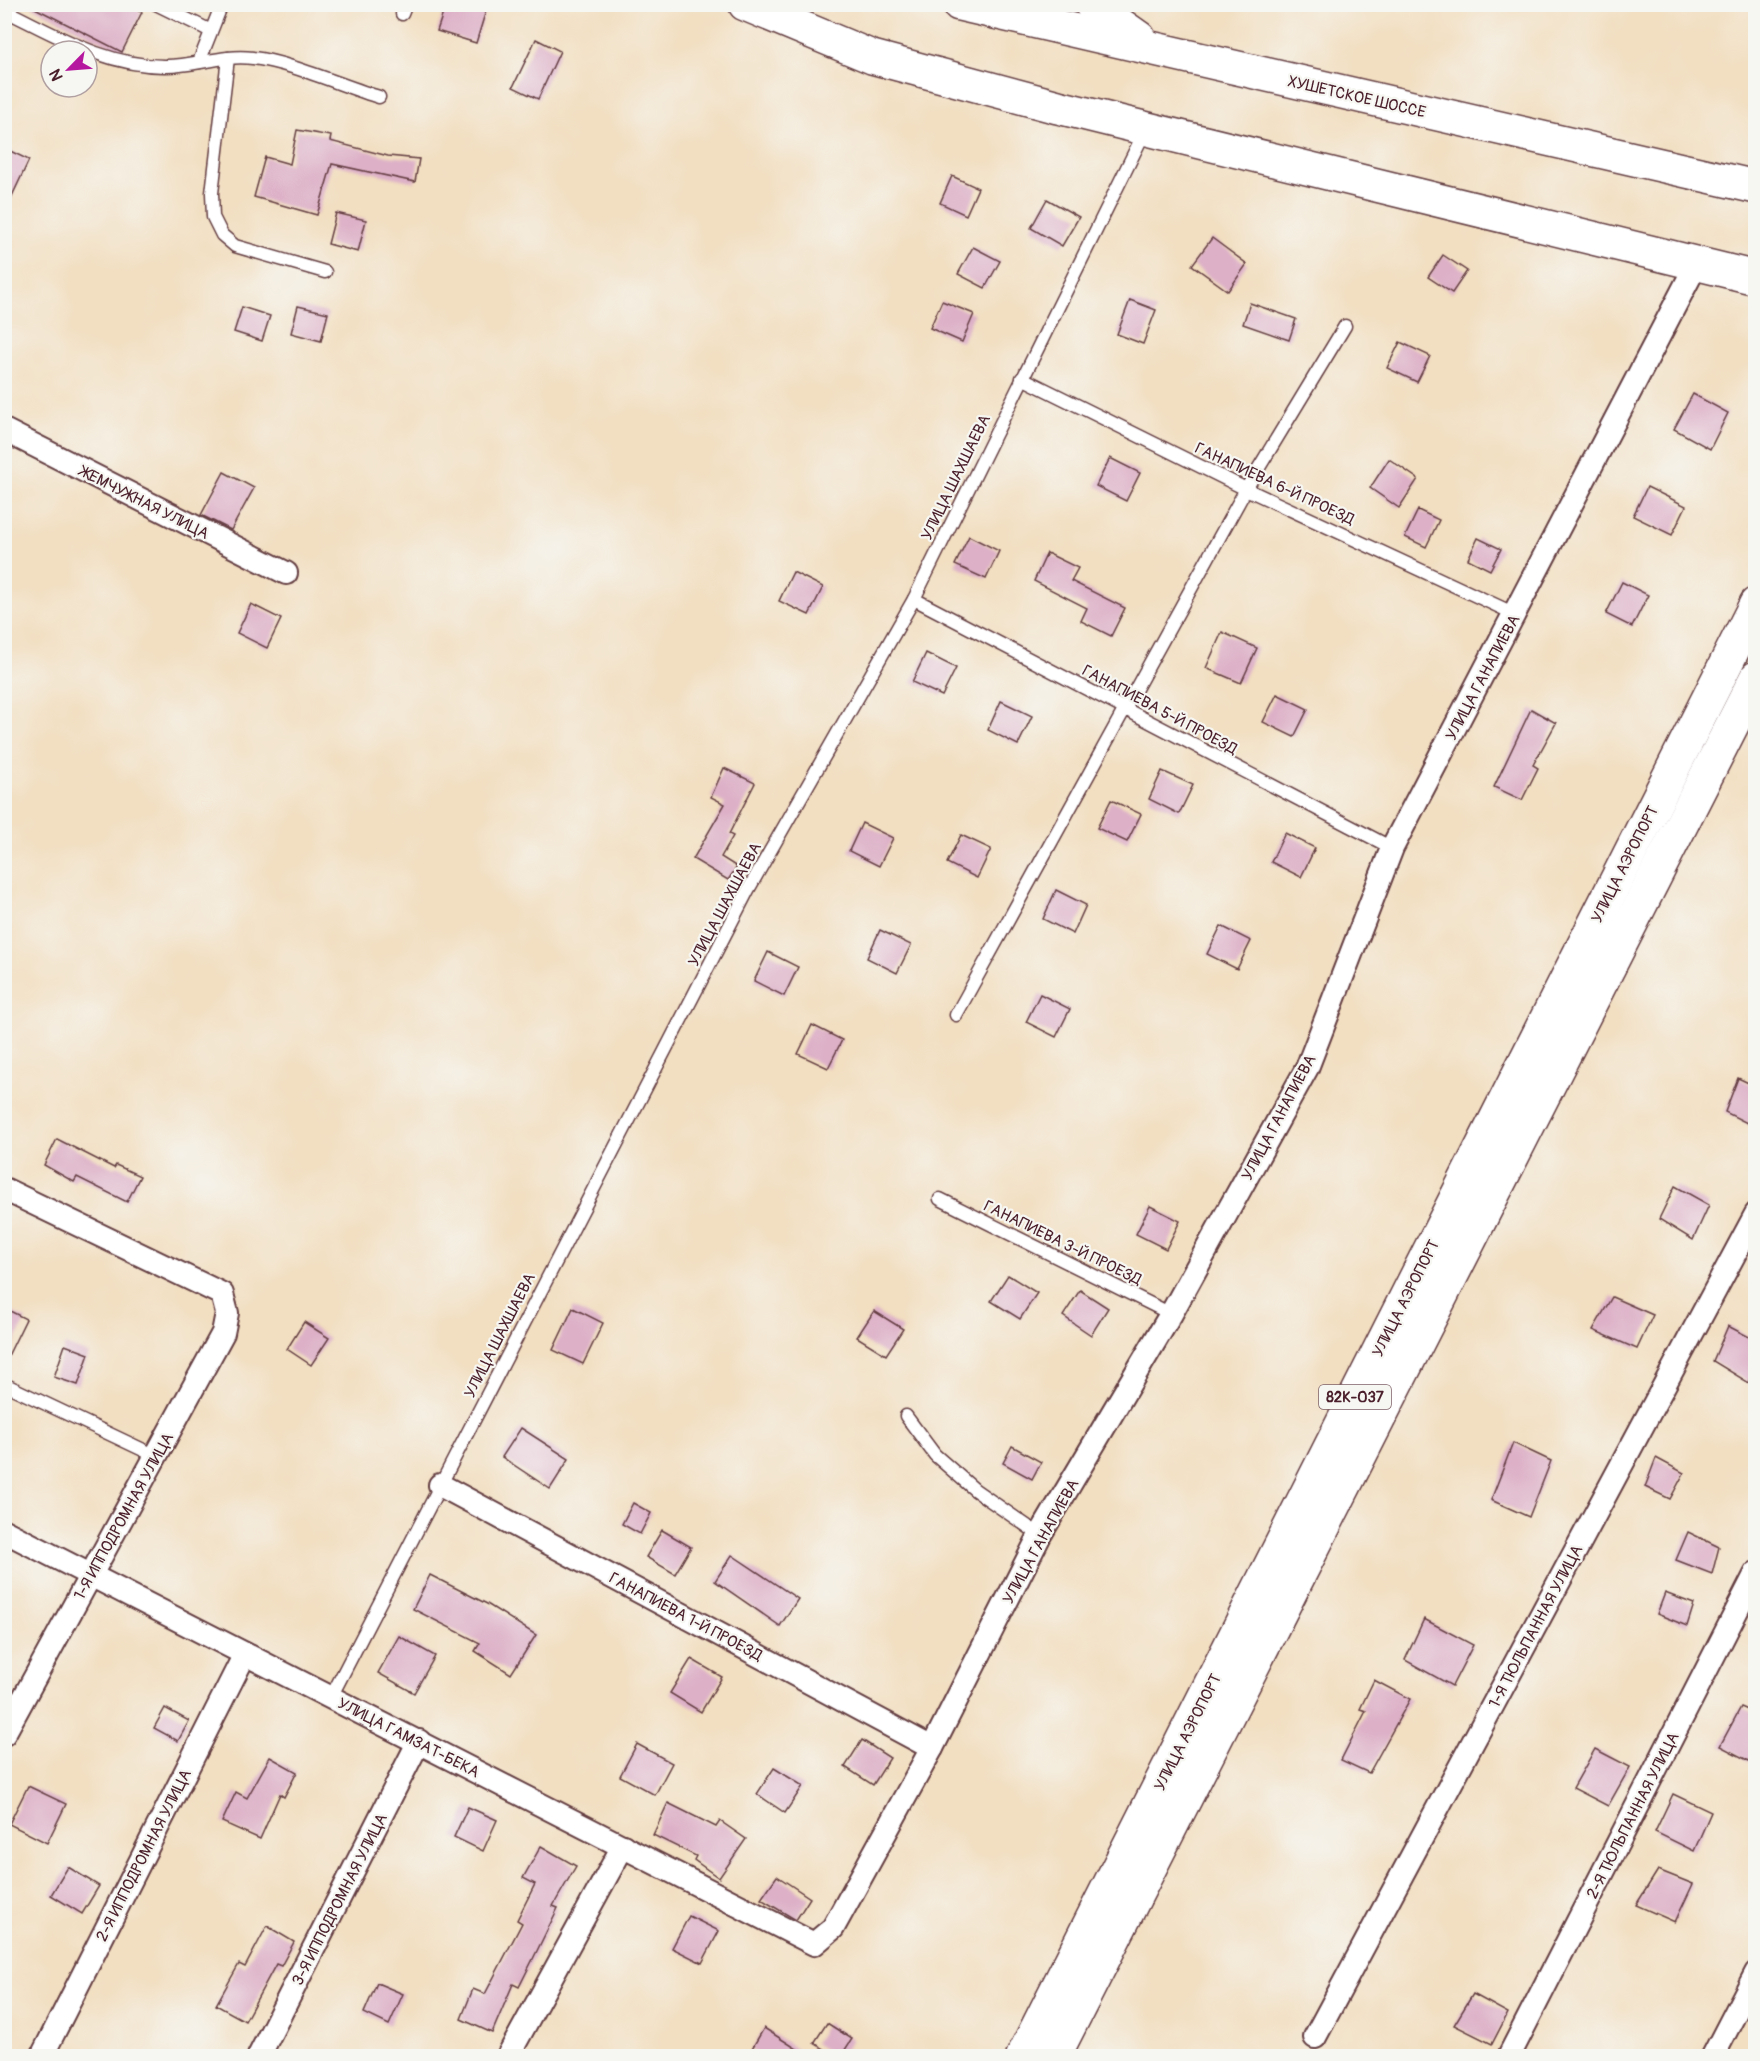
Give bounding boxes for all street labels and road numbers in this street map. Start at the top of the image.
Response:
street label: ХУШЕТСКОЕ ШОССЕ [1286,71,1428,123]
street label: УЛИЦА ШАХШАЕВА [917,411,995,544]
street label: ГАНАПИЕВА 6-Й ПРОЕЗД [1192,438,1358,530]
street label: ЖЕМЧУЖНАЯ УЛИЦА [74,460,212,544]
street label: УЛИЦА ГАНАПИЕВА [1441,611,1524,744]
street label: ГАНАПИЕВА 5-Й ПРОЕЗД [1079,660,1241,759]
street label: УЛИЦА АЭРОПОРТ [1587,802,1663,926]
street label: УЛИЦА ШАХШАЕВА [684,839,766,970]
street label: УЛИЦА ГАНАПИЕВА [1237,1051,1320,1184]
street label: ГАНАПИЕВА 3-Й ПРОЕЗД [980,1196,1145,1290]
street label: УЛИЦА АЭРОПОРТ [1368,1236,1444,1360]
street label: УЛИЦА ШАХШАЕВА [460,1270,540,1401]
road number: 82К-037 [1319,1385,1391,1409]
street label: 1-Я ИППОДРОМНАЯ УЛИЦА [70,1430,178,1603]
street label: УЛИЦА ГАНАПИЕВА [998,1476,1083,1607]
street label: 1-Я ТЮЛЬПАННАЯ УЛИЦА [1484,1542,1587,1711]
street label: ГАНАПИЕВА 1-Й ПРОЕЗД [606,1568,766,1666]
street label: УЛИЦА АЭРОПОРТ [1150,1670,1226,1794]
street label: УЛИЦА ГАМЗАТ-БЕКА [334,1693,483,1782]
street label: 2-Я ТЮЛЬПАННАЯ УЛИЦА [1582,1729,1684,1902]
street label: 2-Я ИППОДРОМНАЯ УЛИЦА [92,1766,196,1945]
street label: 3-Я ИППОДРОМНАЯ УЛИЦА [288,1810,392,1989]

